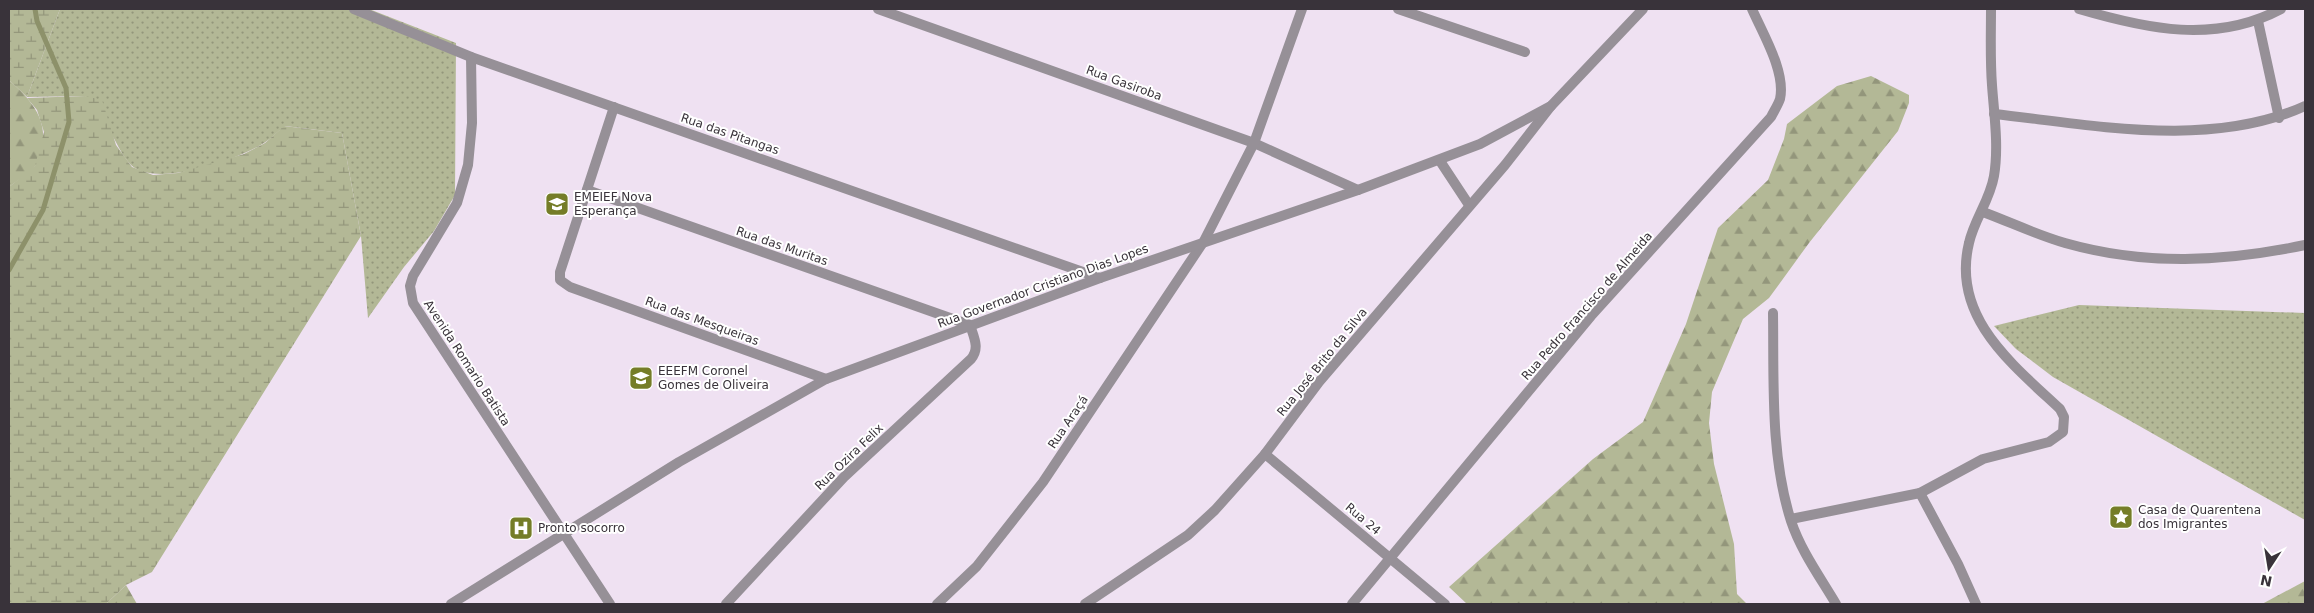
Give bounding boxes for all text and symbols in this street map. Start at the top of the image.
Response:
street label: Rua Gasiroba [1084,63,1164,103]
street label: Rua das Pitangas [679,111,781,157]
place label: EMEIEF Nova Esperança [574,190,652,218]
school or university icon: EMEIEF Nova Esperança [544,191,570,217]
street label: Rua das Muritas [734,224,830,268]
street label: Rua Pedro Francisco de Almeida [1519,229,1655,383]
street label: Rua Governador Cristiano Dias Lopes [936,241,1150,331]
street label: Rua das Mesqueiras [643,294,761,348]
street label: Avenida Romario Batista [421,297,513,429]
street label: Rua José Brito da Silva [1274,305,1370,419]
place label: EEEFM Coronel Gomes de Oliveira [658,364,769,392]
school or university icon: EEEFM Coronel Gomes de Oliveira [628,365,654,391]
street label: Rua Araçá [1045,393,1091,451]
street label: Rua Ozira Felix [812,421,886,493]
street label: Rua 24 [1342,500,1384,538]
place label: Casa de Quarentena dos Imigrantes [2138,503,2261,531]
place icon: Casa de Quarentena dos Imigrantes [2108,504,2134,530]
hospital icon: Pronto socorro [508,515,534,541]
place label: Pronto socorro [538,521,625,535]
north arrow [2244,543,2294,593]
text: N [2259,572,2274,590]

